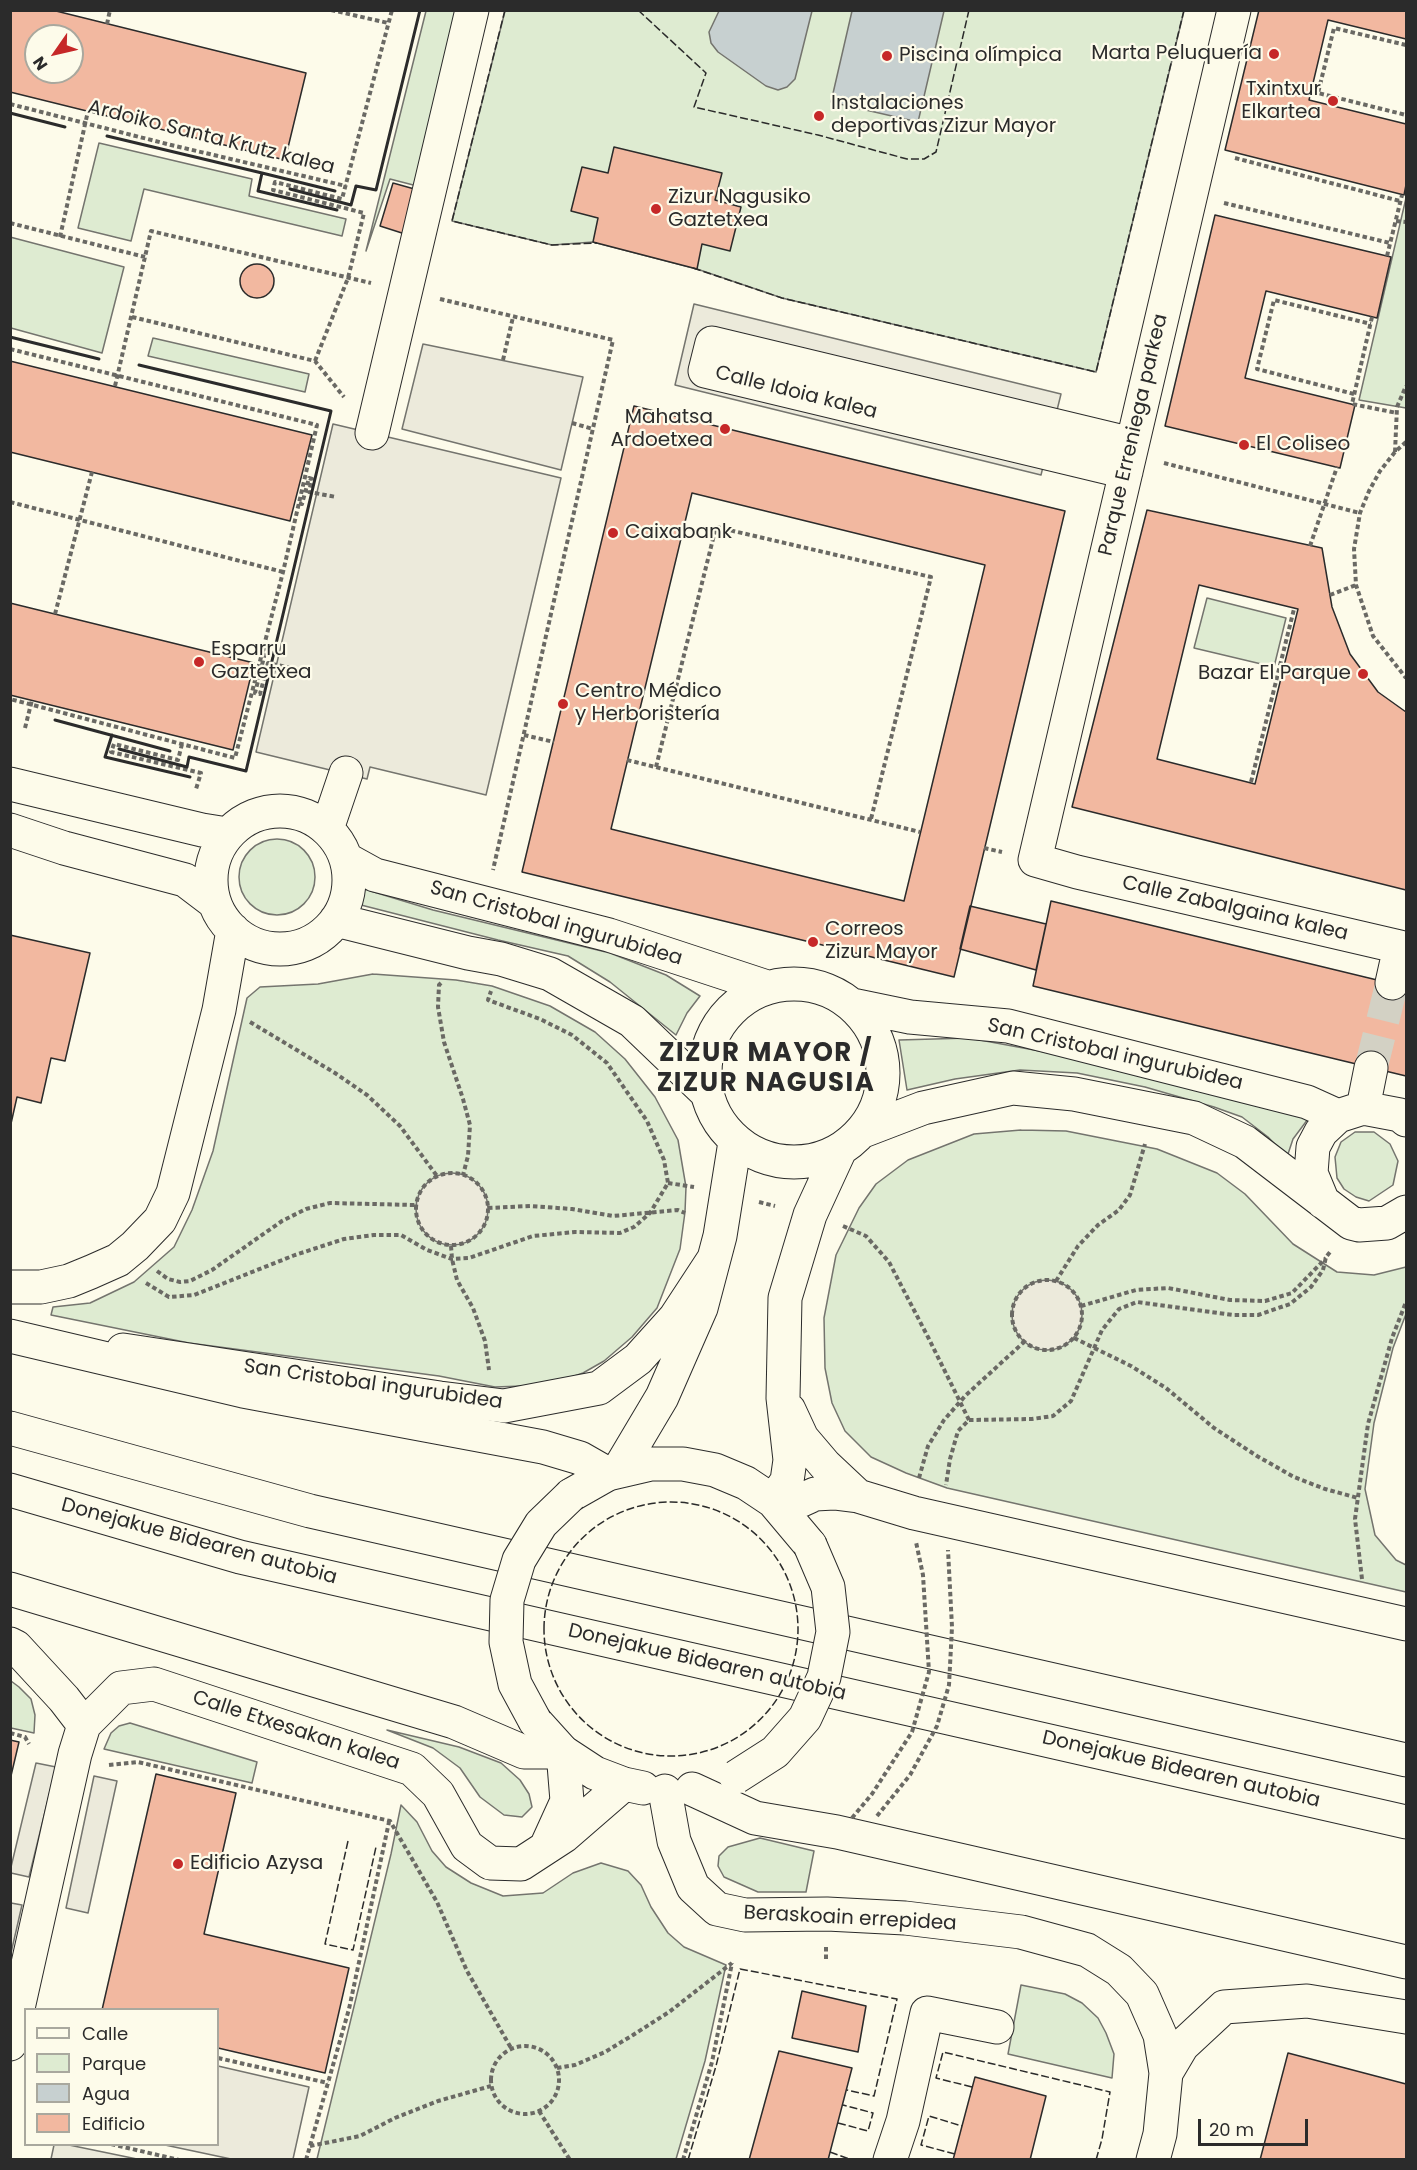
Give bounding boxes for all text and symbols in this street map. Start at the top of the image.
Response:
north arrow [24,24,84,84]
place label: Marta Peluquería [1091,42,1262,66]
place label: Piscina olímpica [899,44,1062,68]
marker: Marta Peluquería [1267,47,1281,61]
marker: Piscina olímpica [880,49,894,63]
text: N [27,52,53,75]
place label: Txintxur Elkartea [1241,78,1321,125]
place label: Instalaciones deportivas Zizur Mayor [831,92,1056,139]
marker: Txintxur Elkartea [1326,94,1340,108]
street label: Ardoiko Santa Krutz kalea [85,96,337,180]
marker: Instalaciones deportivas Zizur Mayor [812,109,826,123]
place label: Zizur Nagusiko Gaztetxea [668,186,811,233]
marker: Zizur Nagusiko Gaztetxea [649,202,663,216]
street label: Parque Erreniega parkea [1094,312,1174,558]
street label: Calle Idoia kalea [712,361,880,425]
place label: Mahatsa Ardoetxea [611,406,713,453]
marker: Mahatsa Ardoetxea [718,422,732,436]
place label: El Coliseo [1256,433,1350,457]
marker: El Coliseo [1237,438,1251,452]
place label: Caixabank [625,521,732,545]
marker: Caixabank [606,526,620,540]
place label: Esparru Gaztetxea [211,638,312,685]
marker: Esparru Gaztetxea [192,655,206,669]
place label: Bazar El Parque [1198,662,1351,686]
marker: Bazar El Parque [1356,667,1370,681]
place label: Centro Médico y Herboristería [575,680,722,727]
marker: Centro Médico y Herboristería [556,697,570,711]
street label: Calle Zabalgaina kalea [1120,871,1350,947]
street label: San Cristobal ingurubidea [427,876,685,972]
place label: Correos Zizur Mayor [825,918,938,965]
marker: Correos Zizur Mayor [806,935,820,949]
street label: San Cristobal ingurubidea [985,1014,1245,1096]
district label: ZIZUR MAYOR / ZIZUR NAGUSIA [657,1038,875,1100]
street label: San Cristobal ingurubidea [242,1355,504,1415]
street label: Donejakue Bidearen autobia [59,1494,339,1590]
street label: Donejakue Bidearen autobia [566,1619,848,1707]
street label: Calle Etxesakan kalea [189,1686,403,1776]
street label: Donejakue Bidearen autobia [1040,1726,1322,1814]
place label: Edificio Azysa [190,1852,323,1876]
marker: Edificio Azysa [171,1857,185,1871]
street label: Beraskoain errepidea [743,1901,957,1937]
legend [24,2008,219,2146]
text: Calle [82,2021,128,2046]
text: Parque [82,2051,146,2076]
text: Agua [82,2081,130,2106]
scale bar [1201,2107,1310,2145]
text: Edificio [82,2111,145,2136]
text: 20 m [1209,2117,1254,2142]

